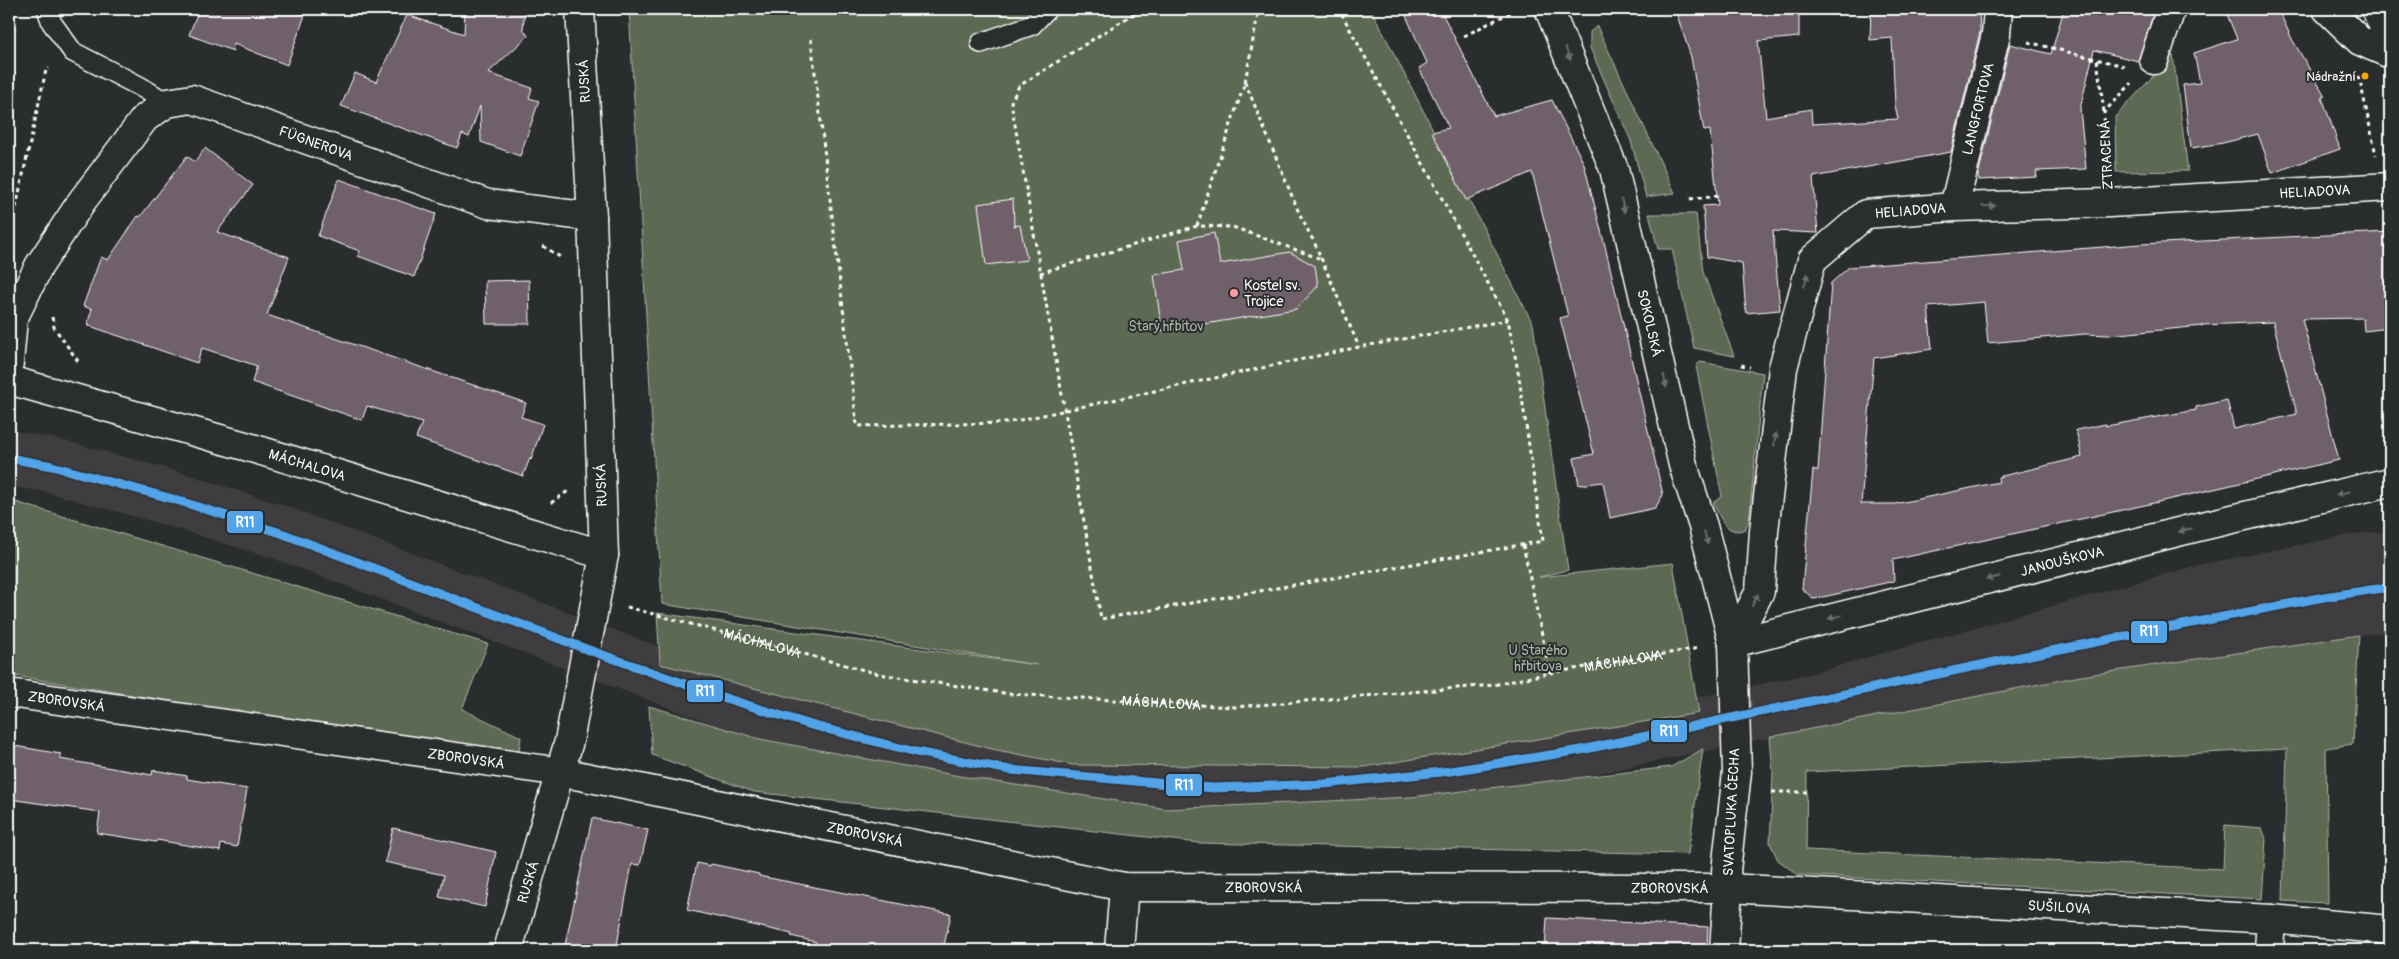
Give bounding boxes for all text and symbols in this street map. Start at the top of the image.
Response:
one-way arrow [1564,47,1572,62]
street label: RUSKÁ [574,59,594,103]
street label: LANGFORTOVA [1959,61,1998,157]
place label: Nádražní [2306,69,2356,85]
marker: Nádražní [2360,71,2370,81]
street label: ZTRACENÁ [2095,120,2117,190]
street label: FÜGNEROVA [277,123,355,164]
street label: HELIADOVA [2279,181,2351,202]
one-way arrow [1619,199,1627,214]
street label: HELIADOVA [1874,200,1946,222]
one-way arrow [1981,202,1997,210]
one-way arrow [1803,273,1811,288]
place label: Kostel sv. Trojice [1244,277,1301,310]
marker: Kostel sv. Trojice [1228,287,1240,299]
street label: SOKOLSKÁ [1633,288,1666,359]
park label: Starý hřbitov [1128,318,1204,335]
one-way arrow [1661,374,1669,389]
one-way arrow [1771,431,1779,447]
street label: MÁCHALOVA [267,446,347,485]
street label: RUSKÁ [591,463,611,507]
one-way arrow [2335,489,2350,497]
line badge: R11 [226,510,264,534]
text: R11 [235,514,255,531]
one-way arrow [2177,526,2192,534]
one-way arrow [1703,531,1711,546]
street label: JANOUŠKOVA [2019,543,2106,580]
one-way arrow [1985,574,2001,582]
one-way arrow [1751,592,1759,607]
one-way arrow [1828,614,1843,622]
line badge: R11 [2130,620,2168,644]
text: R11 [2139,623,2159,640]
street label: MÁCHALOVA [722,625,803,662]
park label: U Starého hřbitova [1508,642,1568,675]
street label: MÁCHALOVA [1583,646,1664,676]
line badge: R11 [686,679,724,703]
text: R11 [695,683,715,700]
street label: ZBOROVSKÁ [27,688,106,716]
street label: MÁCHALOVA [1121,692,1202,714]
line badge: R11 [1650,719,1688,743]
text: R11 [1659,723,1679,740]
street label: ZBOROVSKÁ [427,745,506,773]
street label: SVATOPLUKA ČECHA [1719,748,1743,876]
line badge: R11 [1165,773,1203,797]
text: R11 [1174,777,1194,794]
street label: ZBOROVSKÁ [825,818,905,851]
street label: RUSKÁ [514,858,543,905]
street label: ZBOROVSKÁ [1225,878,1303,896]
street label: ZBOROVSKÁ [1631,879,1709,897]
street label: SUŠILOVA [2027,897,2091,918]

